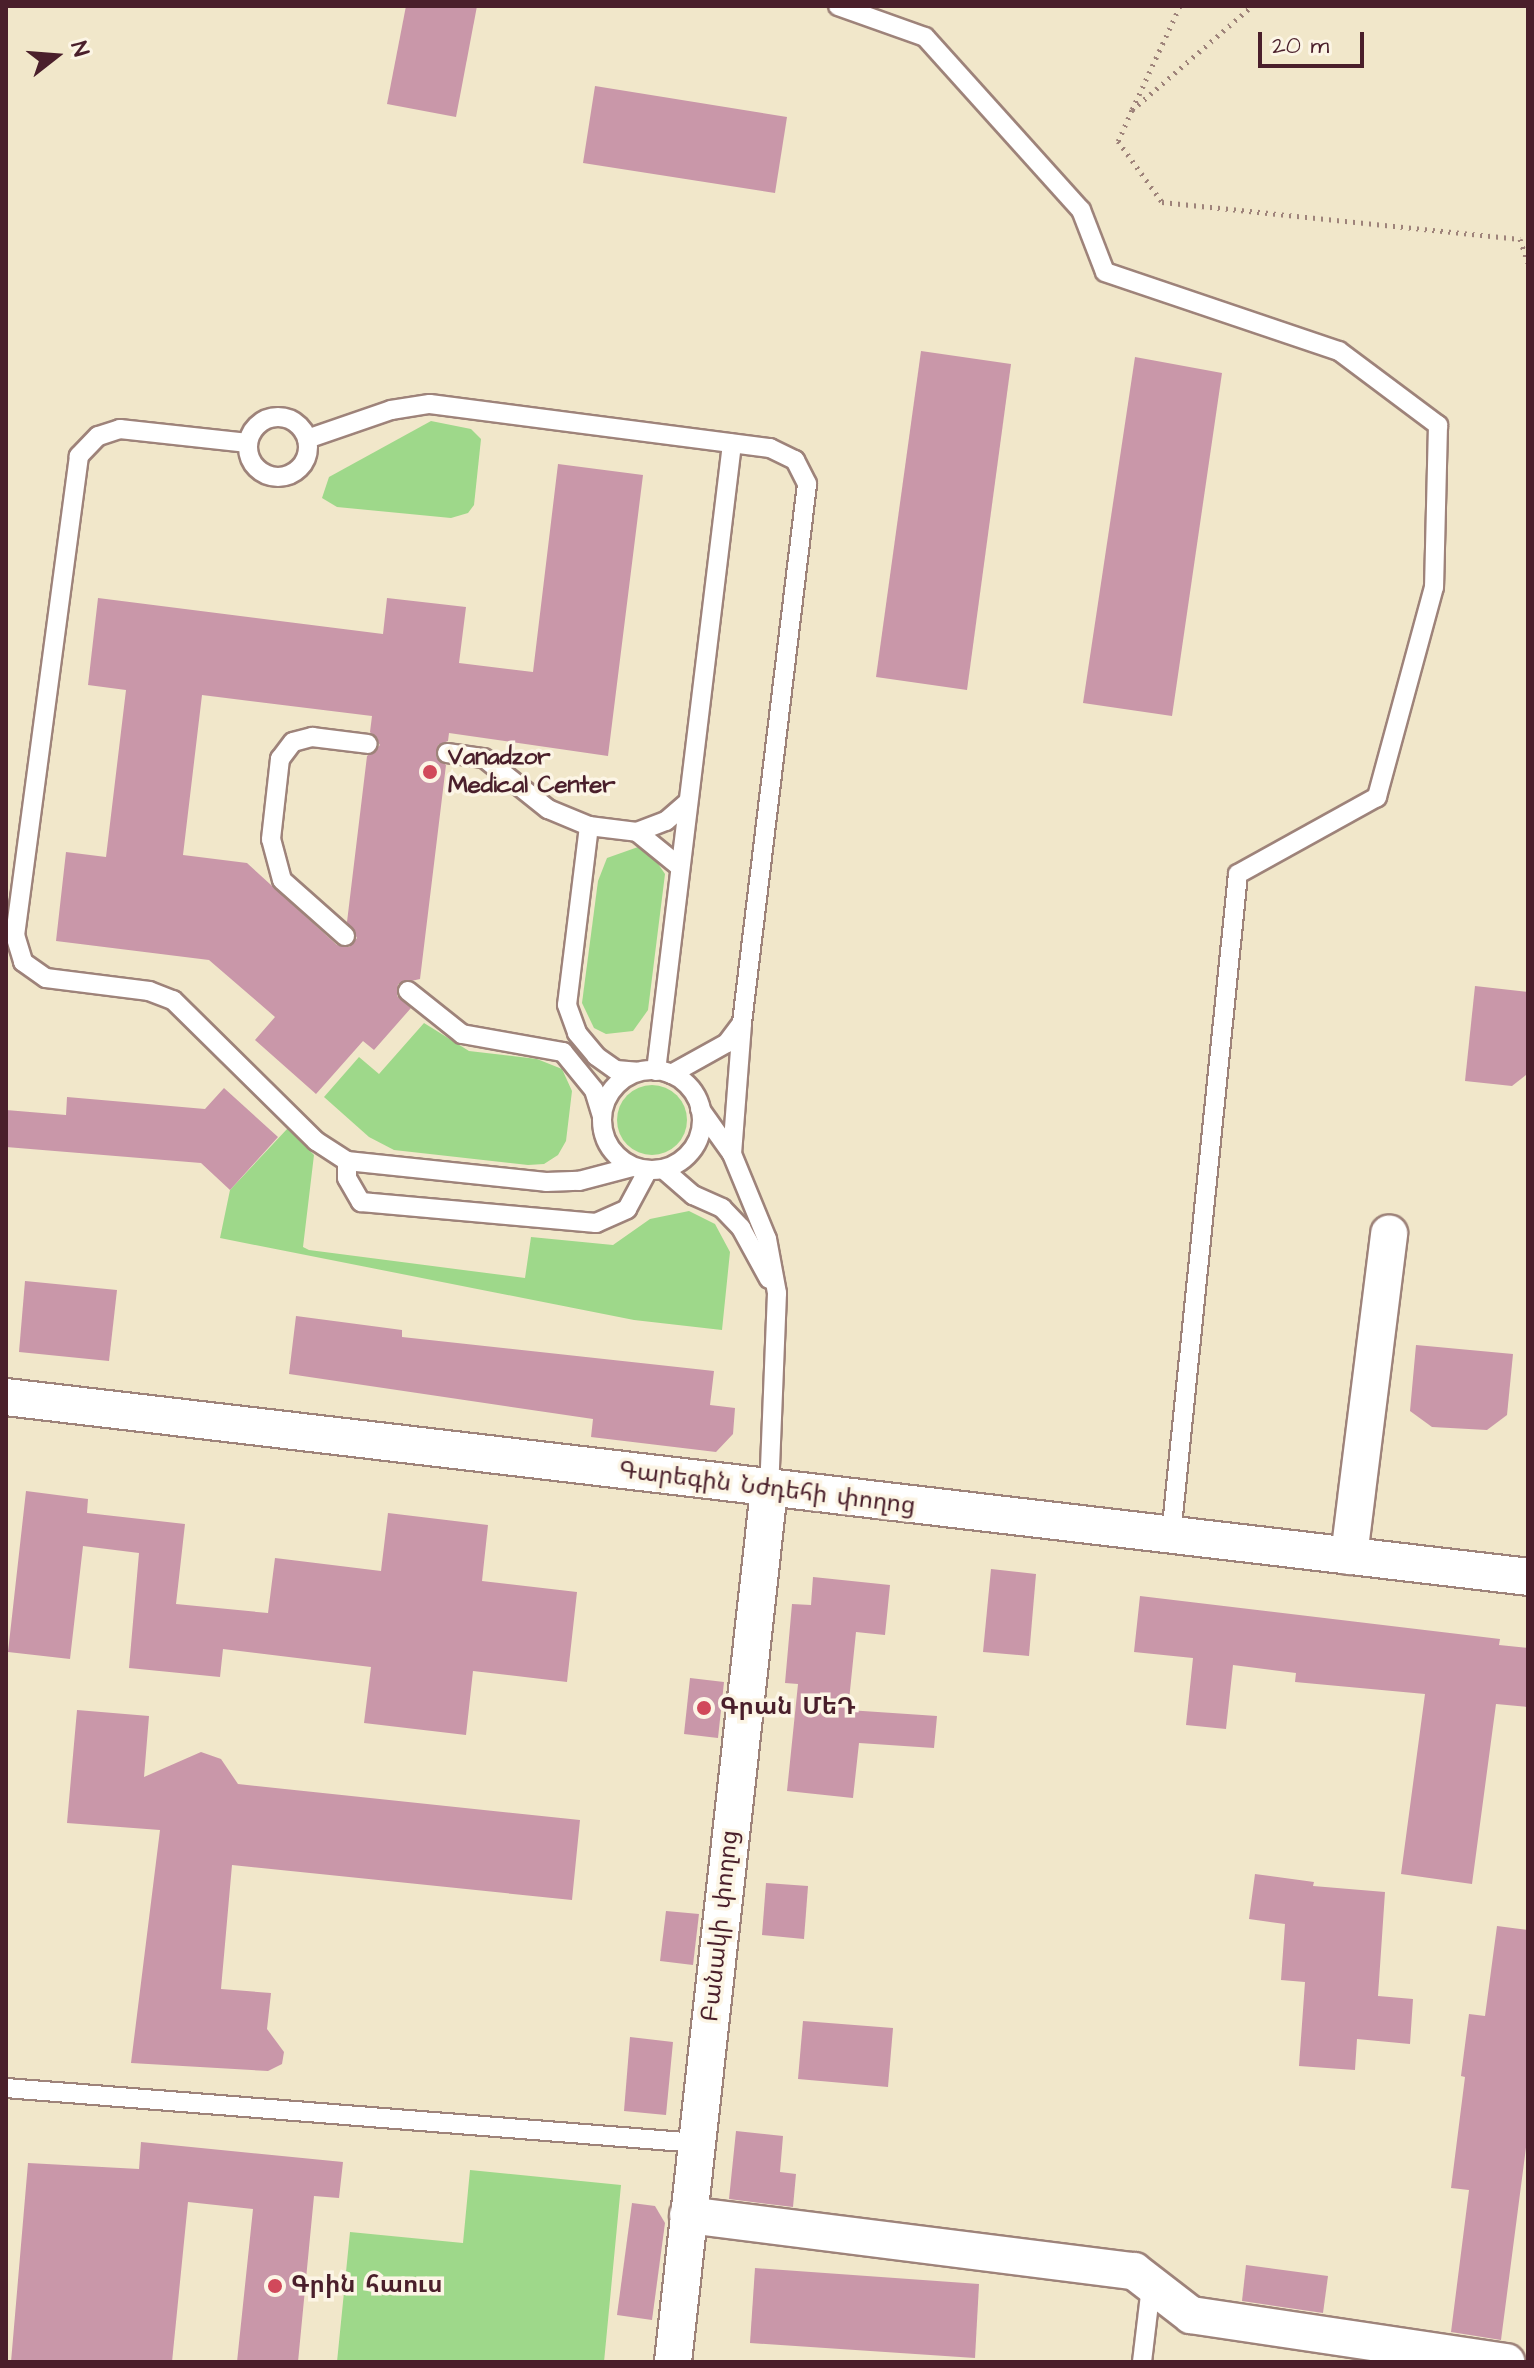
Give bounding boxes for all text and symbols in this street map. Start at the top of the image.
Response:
north arrow [16,16,96,96]
scale bar [1262,16,1368,66]
text: 20 m [1272,29,1329,63]
text: N [63,38,96,60]
place label: Vanadzor Medical Center [448,744,615,800]
marker: Vanadzor Medical Center [419,761,441,783]
street label: Գարեգին Նժդեհի փողոց [617,1457,917,1521]
place label: Գրան ՄեԴ [720,1694,856,1722]
marker: Գրան ՄեԴ [695,1699,713,1717]
street label: Բանակի փողոց [697,1829,745,2023]
place label: Գրին հաուս [291,2272,443,2300]
marker: Գրին հաուս [266,2277,284,2295]

